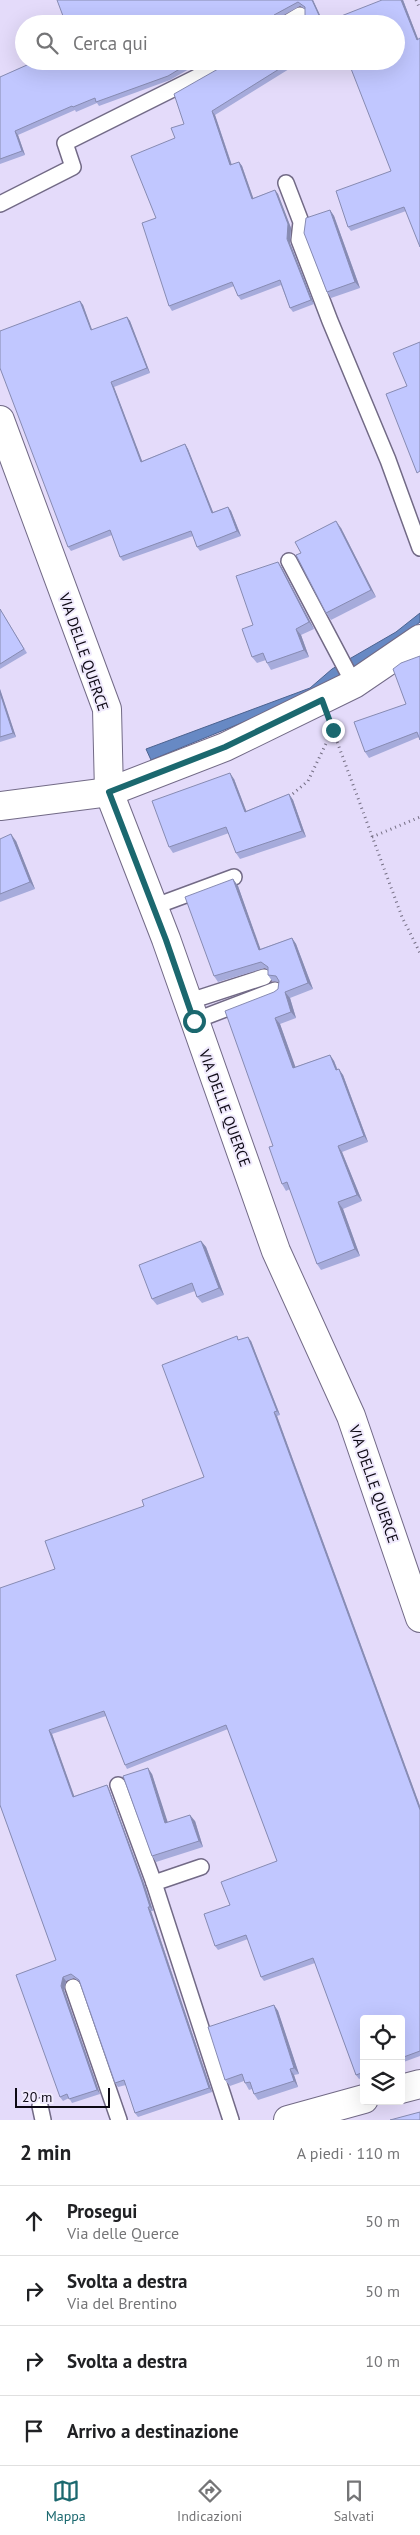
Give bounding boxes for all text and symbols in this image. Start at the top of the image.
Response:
search box [15,15,405,70]
icon: search [33,29,61,57]
text: Cerca qui [73,31,148,55]
street label: VIA DELLE QUERCE [55,590,113,713]
route end [322,719,345,742]
route start [183,1010,206,1033]
street label: VIA DELLE QUERCE [195,1046,255,1169]
street label: VIA DELLE QUERCE [345,1422,403,1545]
map controls [360,2015,405,2105]
button: locate [360,2015,405,2060]
button: layers [360,2060,405,2105]
scale bar [15,2085,110,2108]
text: 20 m [22,2088,52,2106]
text: 2 min [20,2139,71,2166]
text: A piedi · 110 m [297,2143,400,2163]
text: Prosegui [67,2199,137,2223]
icon: ahead [20,2207,48,2235]
text: 50 m [365,2211,400,2231]
text: Via delle Querce [67,2223,179,2243]
text: Svolta a destra [67,2269,188,2293]
icon: right [20,2277,48,2305]
text: 50 m [365,2281,400,2301]
text: Via del Brentino [67,2293,177,2313]
icon: right [20,2347,48,2375]
text: Svolta a destra [67,2349,188,2373]
text: 10 m [365,2351,400,2371]
icon: arrive [20,2417,48,2445]
text: Arrivo a destinazione [67,2419,239,2443]
tab: Mappa [46,2477,86,2525]
tab: Indicazioni [177,2477,242,2525]
tab: Salvati [334,2477,374,2525]

